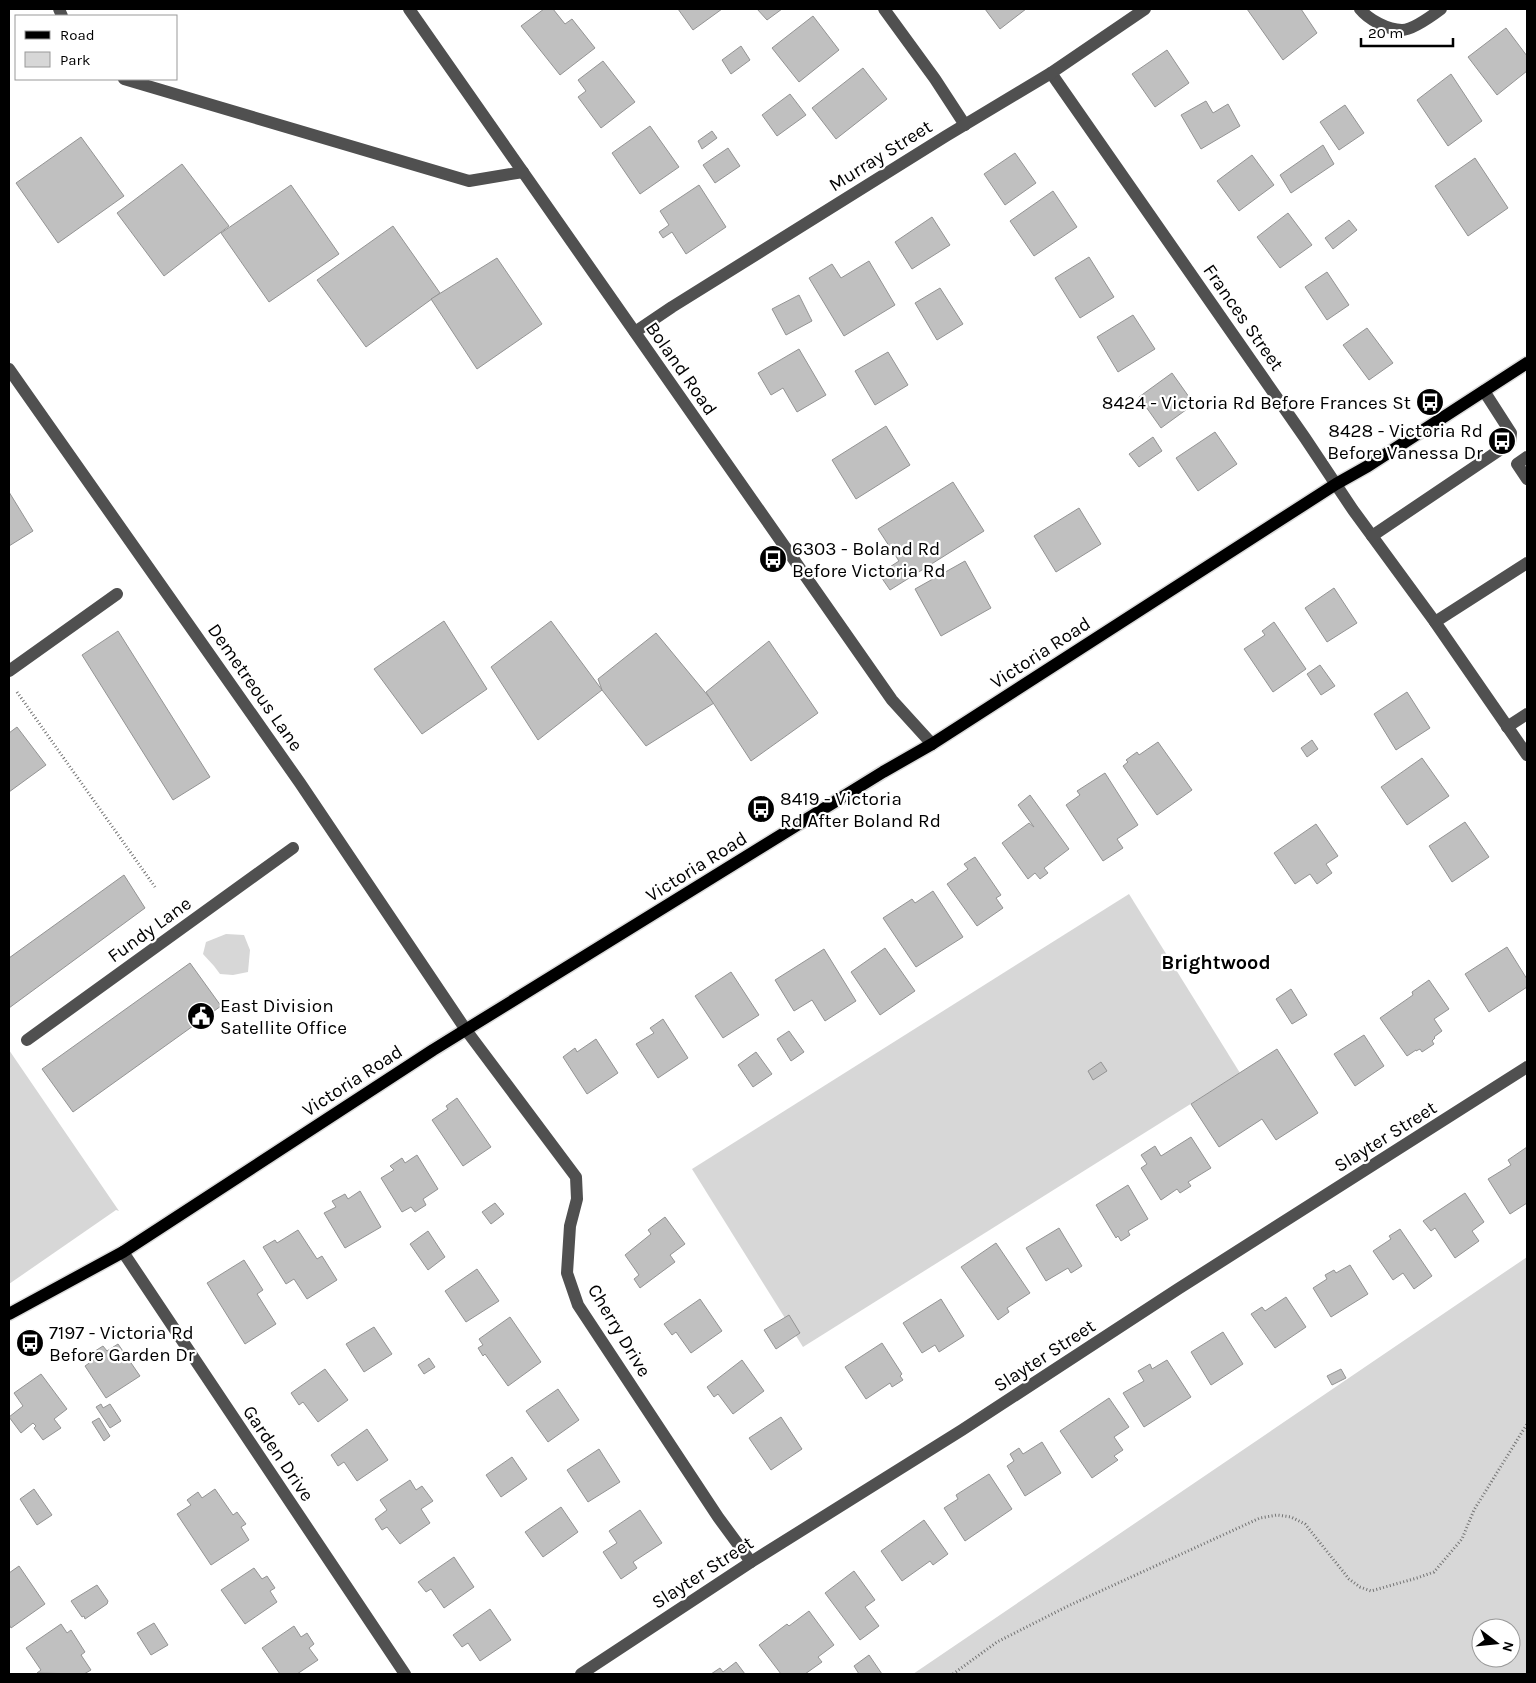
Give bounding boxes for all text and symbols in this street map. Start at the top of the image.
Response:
legend [15,15,178,80]
scale bar [1361,15,1454,47]
text: 20 m [1368,24,1403,42]
text: Road [60,26,95,44]
text: Park [60,51,90,69]
street label: Murray Street [825,115,936,196]
street label: Frances Street [1198,260,1288,375]
street label: Boland Road [641,318,721,420]
bus stop icon: 8424 - Victoria Rd Before Frances St [1415,387,1445,417]
place label: 8424 - Victoria Rd Before Frances St [1102,392,1411,414]
place label: 8428 - Victoria Rd Before Vanessa Dr [1327,420,1483,464]
bus stop icon: 8428 - Victoria Rd Before Vanessa Dr [1487,426,1517,456]
place label: 6303 - Boland Rd Before Victoria Rd [792,538,946,582]
bus stop icon: 6303 - Boland Rd Before Victoria Rd [758,544,788,574]
street label: Victoria Road [986,612,1095,693]
street label: Demetreous Lane [203,620,307,756]
place label: 8419 - Victoria Rd After Boland Rd [780,788,941,832]
bus stop icon: 8419 - Victoria Rd After Boland Rd [746,794,776,824]
street label: Victoria Road [642,827,751,907]
street label: Fundy Lane [104,892,196,967]
district label: Brightwood [1161,951,1271,974]
place label: East Division Satellite Office [220,995,347,1039]
public building icon: East Division Satellite Office [186,1001,216,1031]
street label: Victoria Road [298,1040,407,1121]
street label: Slayter Street [1330,1097,1441,1177]
street label: Cherry Drive [583,1280,655,1381]
street label: Slayter Street [990,1315,1099,1397]
place label: 7197 - Victoria Rd Before Garden Dr [49,1322,195,1366]
bus stop icon: 7197 - Victoria Rd Before Garden Dr [15,1328,45,1358]
street label: Garden Drive [238,1401,318,1506]
street label: Slayter Street [648,1532,757,1614]
north arrow [1471,1618,1521,1668]
text: N [1498,1639,1518,1654]

